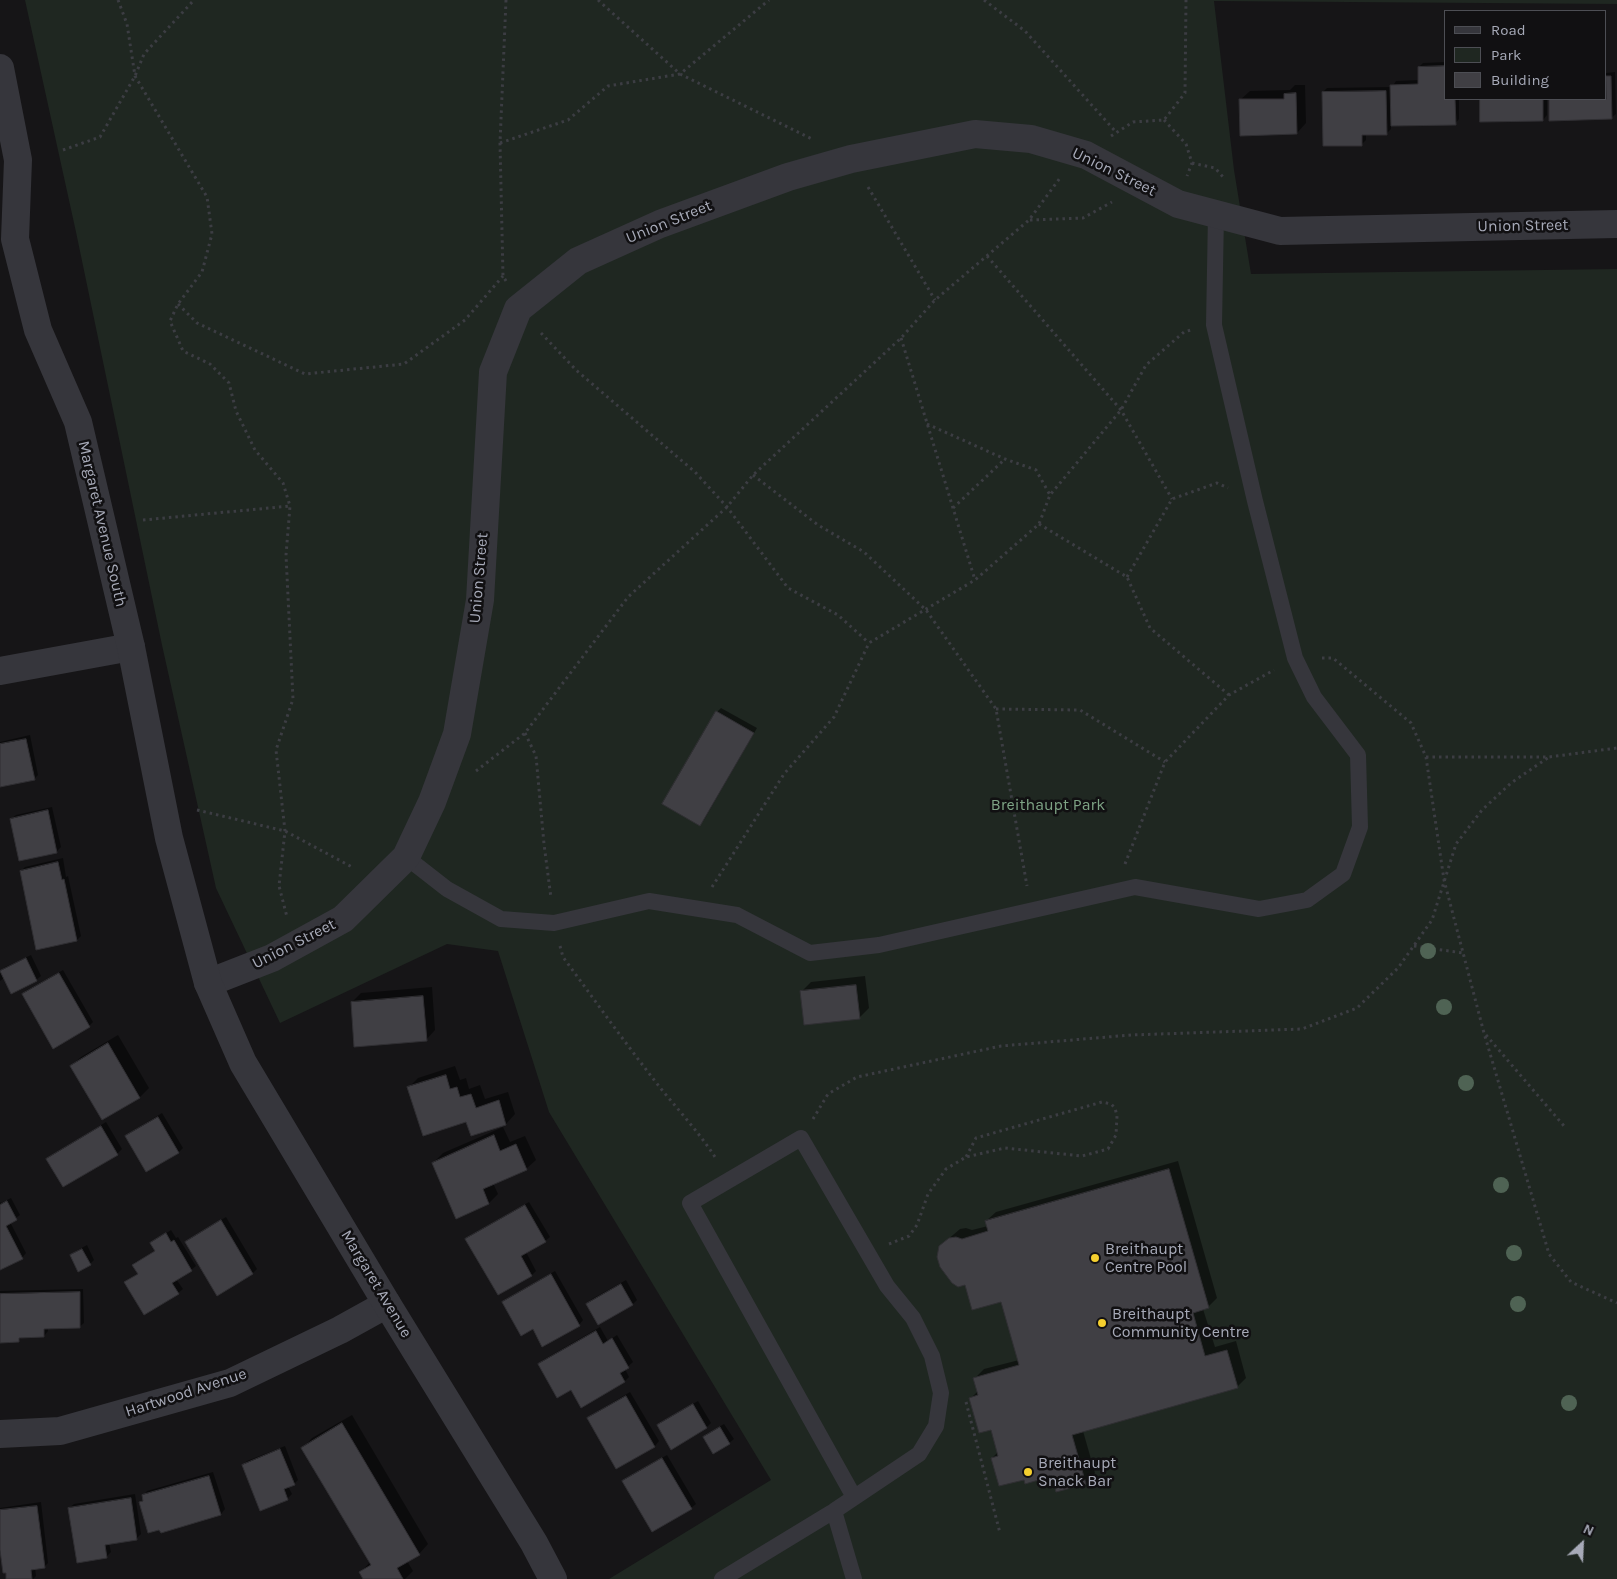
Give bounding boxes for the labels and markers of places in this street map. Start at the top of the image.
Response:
place label: Breithaupt Centre Pool [1105,1239,1187,1277]
marker: Breithaupt Centre Pool [1089,1252,1101,1264]
place label: Breithaupt Community Centre [1112,1304,1250,1342]
marker: Breithaupt Community Centre [1096,1317,1108,1329]
place label: Breithaupt Snack Bar [1038,1453,1116,1491]
marker: Breithaupt Snack Bar [1022,1466,1034,1478]

